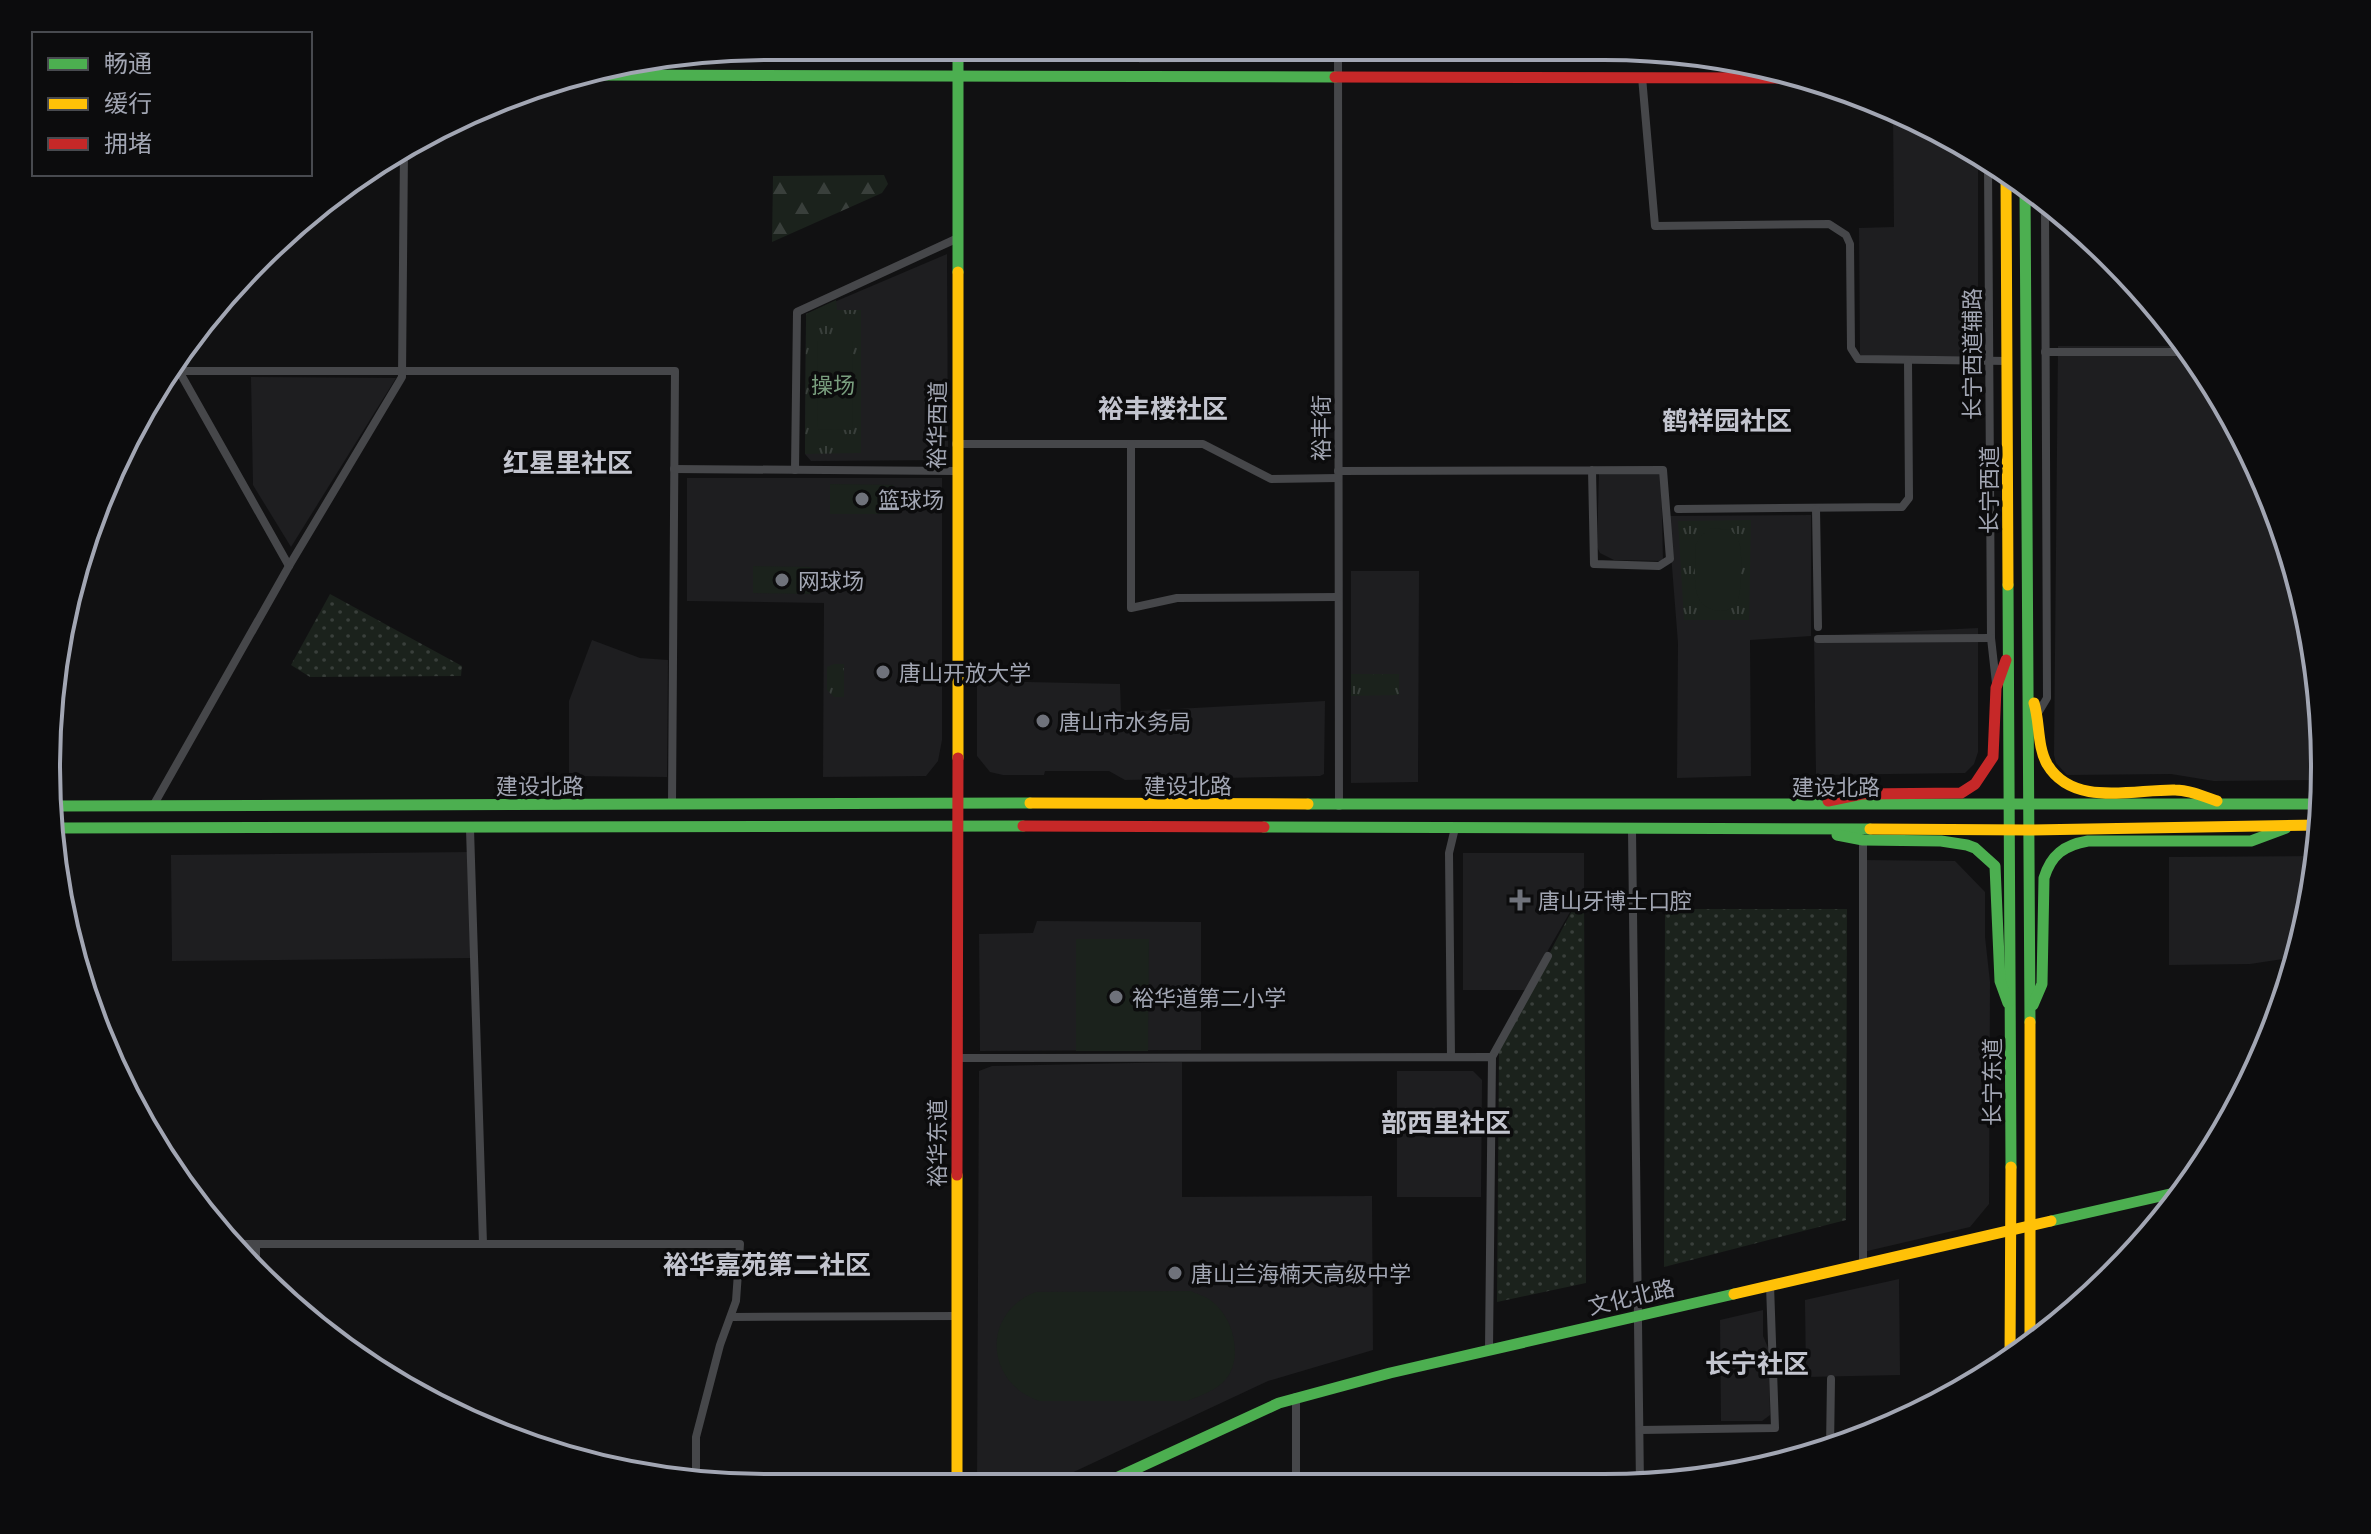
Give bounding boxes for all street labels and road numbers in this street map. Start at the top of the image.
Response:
street label: 长宁西道辅路 [1956,288,1986,420]
street label: 裕华西道 [920,381,952,469]
street label: 裕丰街 [1305,395,1335,461]
street label: 长宁西道 [1973,446,2003,534]
street label: 建设北路 [496,770,584,800]
street label: 建设北路 [1144,770,1232,800]
street label: 建设北路 [1792,771,1880,801]
street label: 长宁东道 [1976,1038,2006,1126]
street label: 裕华东道 [921,1099,951,1187]
street label: 文化北路 [1585,1271,1677,1321]

